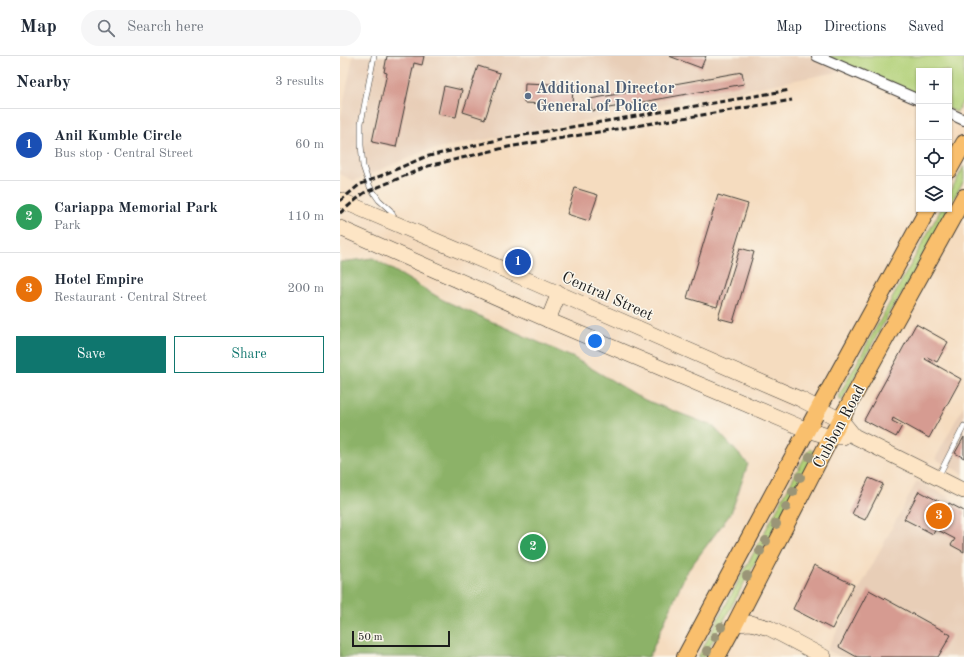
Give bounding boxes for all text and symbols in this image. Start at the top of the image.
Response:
search box [81,10,361,46]
icon: search [95,17,117,39]
text: Map [20,18,57,37]
text: Search here [127,20,204,35]
text: Map [776,20,802,34]
text: Directions [824,20,886,34]
text: Saved [908,20,944,34]
map controls [916,68,952,212]
button: + [916,68,952,104]
text: Nearby [16,74,71,91]
text: 3 results [275,75,324,88]
place label: Additional Director General of Police [536,81,675,115]
marker: Additional Director General of Police [523,91,533,101]
button: − [916,104,952,140]
text: Anil Kumble Circle [54,129,182,144]
text: 1 [25,138,33,151]
text: 60 m [295,138,324,151]
button: locate [916,140,952,176]
text: Bus stop · Central Street [54,147,193,160]
button: layers [916,176,952,212]
text: Cariappa Memorial Park [54,201,218,216]
text: 2 [25,210,33,223]
text: 110 m [287,210,324,223]
text: Park [54,219,81,232]
pin: 1 [505,247,531,277]
street label: Central Street [559,270,656,324]
text: Hotel Empire [54,273,144,288]
text: 3 [25,282,33,295]
text: 200 m [287,282,324,295]
text: Restaurant · Central Street [54,291,207,304]
your location [585,331,605,351]
button: Save [16,336,166,373]
button: Share [174,336,324,373]
street label: Cubbon Road [811,382,869,471]
pin: 3 [926,501,952,531]
pin: 2 [520,532,546,562]
scale bar [352,629,450,648]
text: 50 m [358,632,383,643]

